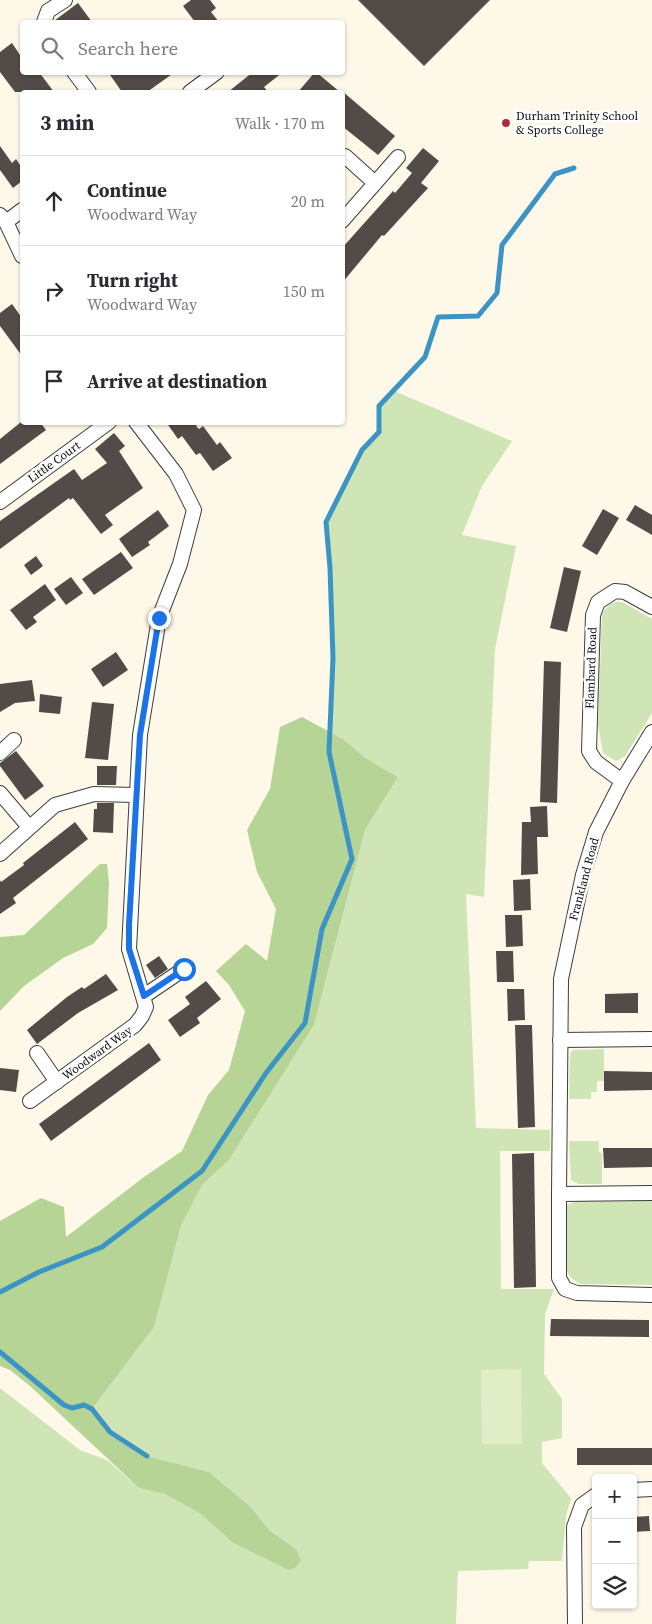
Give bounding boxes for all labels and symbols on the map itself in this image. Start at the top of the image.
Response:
place label: Durham Trinity School & Sports College [516,108,638,138]
marker: Durham Trinity School & Sports College [500,117,512,129]
street label: Little Court [24,437,84,487]
route end [148,607,171,630]
street label: Flambard Road [582,627,600,709]
street label: Frankland Road [565,836,603,922]
route start [173,958,196,981]
street label: Woodward Way [59,1022,136,1084]

